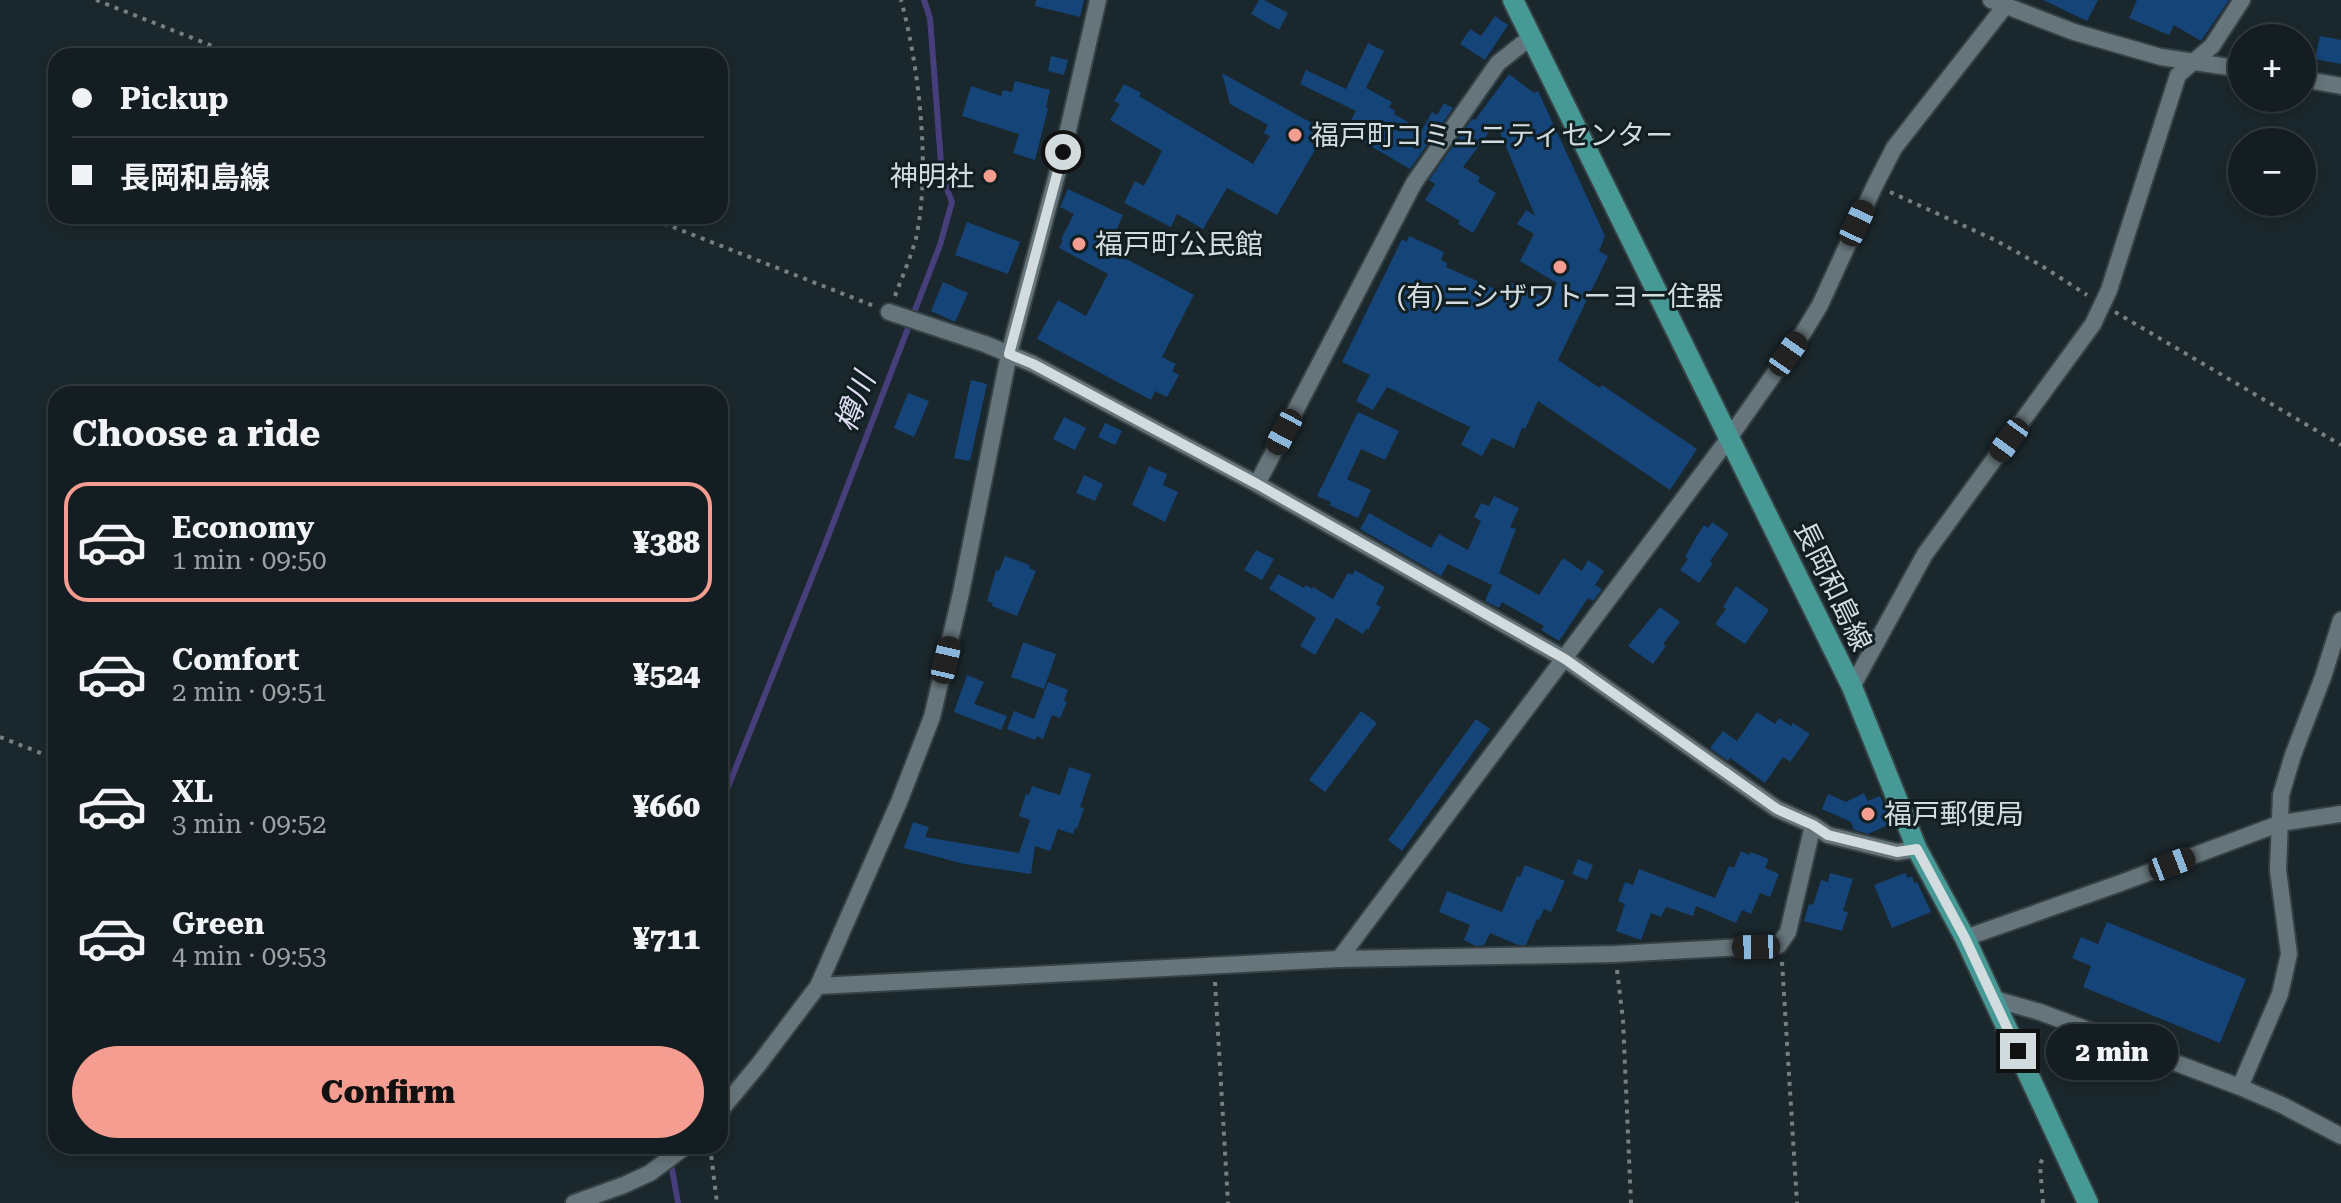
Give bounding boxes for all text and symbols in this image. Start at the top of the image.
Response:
map controls [2228,24,2316,216]
button: + [2228,24,2316,112]
text: Pickup [120,81,228,116]
place label: 福戸町コミュニティセンター [1311,119,1673,152]
marker: 福戸町コミュニティセンター [1286,126,1304,144]
button: − [2228,128,2316,216]
route start [1045,134,1081,170]
text: 長岡和島線 [120,160,270,195]
place label: 神明社 [890,160,974,193]
marker: 神明社 [981,167,999,185]
car [1836,196,1878,250]
place label: 福戸町公民館 [1095,228,1263,261]
marker: 福戸町公民館 [1070,235,1088,253]
marker: (有)ニシザワトーヨー住器 [1551,258,1569,276]
place label: (有)ニシザワトーヨー住器 [1397,280,1723,313]
car [1764,327,1812,381]
water label: 樽川 [828,365,883,436]
car [1262,405,1306,459]
text: Choose a ride [72,413,320,455]
car [1985,414,2033,466]
icon: car [76,506,148,578]
text: Economy [172,510,314,545]
street label: 長岡和島線 [1787,516,1879,656]
text: ¥388 [633,525,700,560]
text: 1 min · 09:50 [172,545,327,575]
car [929,634,963,686]
icon: car [76,638,148,710]
text: Comfort [172,642,299,677]
text: ¥524 [633,657,700,692]
text: 2 min · 09:51 [172,677,327,707]
icon: car [76,770,148,842]
text: XL [172,774,213,809]
text: ¥660 [633,789,700,824]
place label: 福戸郵便局 [1884,798,2024,831]
marker: 福戸郵便局 [1859,805,1877,823]
text: 3 min · 09:52 [172,809,327,839]
car [2145,844,2199,884]
icon: car [76,902,148,974]
text: Green [172,906,264,941]
text: ¥711 [633,921,700,956]
car [1732,935,1780,959]
text: 4 min · 09:53 [172,941,327,971]
callout: 2 min [2046,1023,2178,1079]
route end [2000,1033,2036,1069]
text: 2 min [2075,1037,2149,1067]
button: Confirm [72,1046,704,1138]

